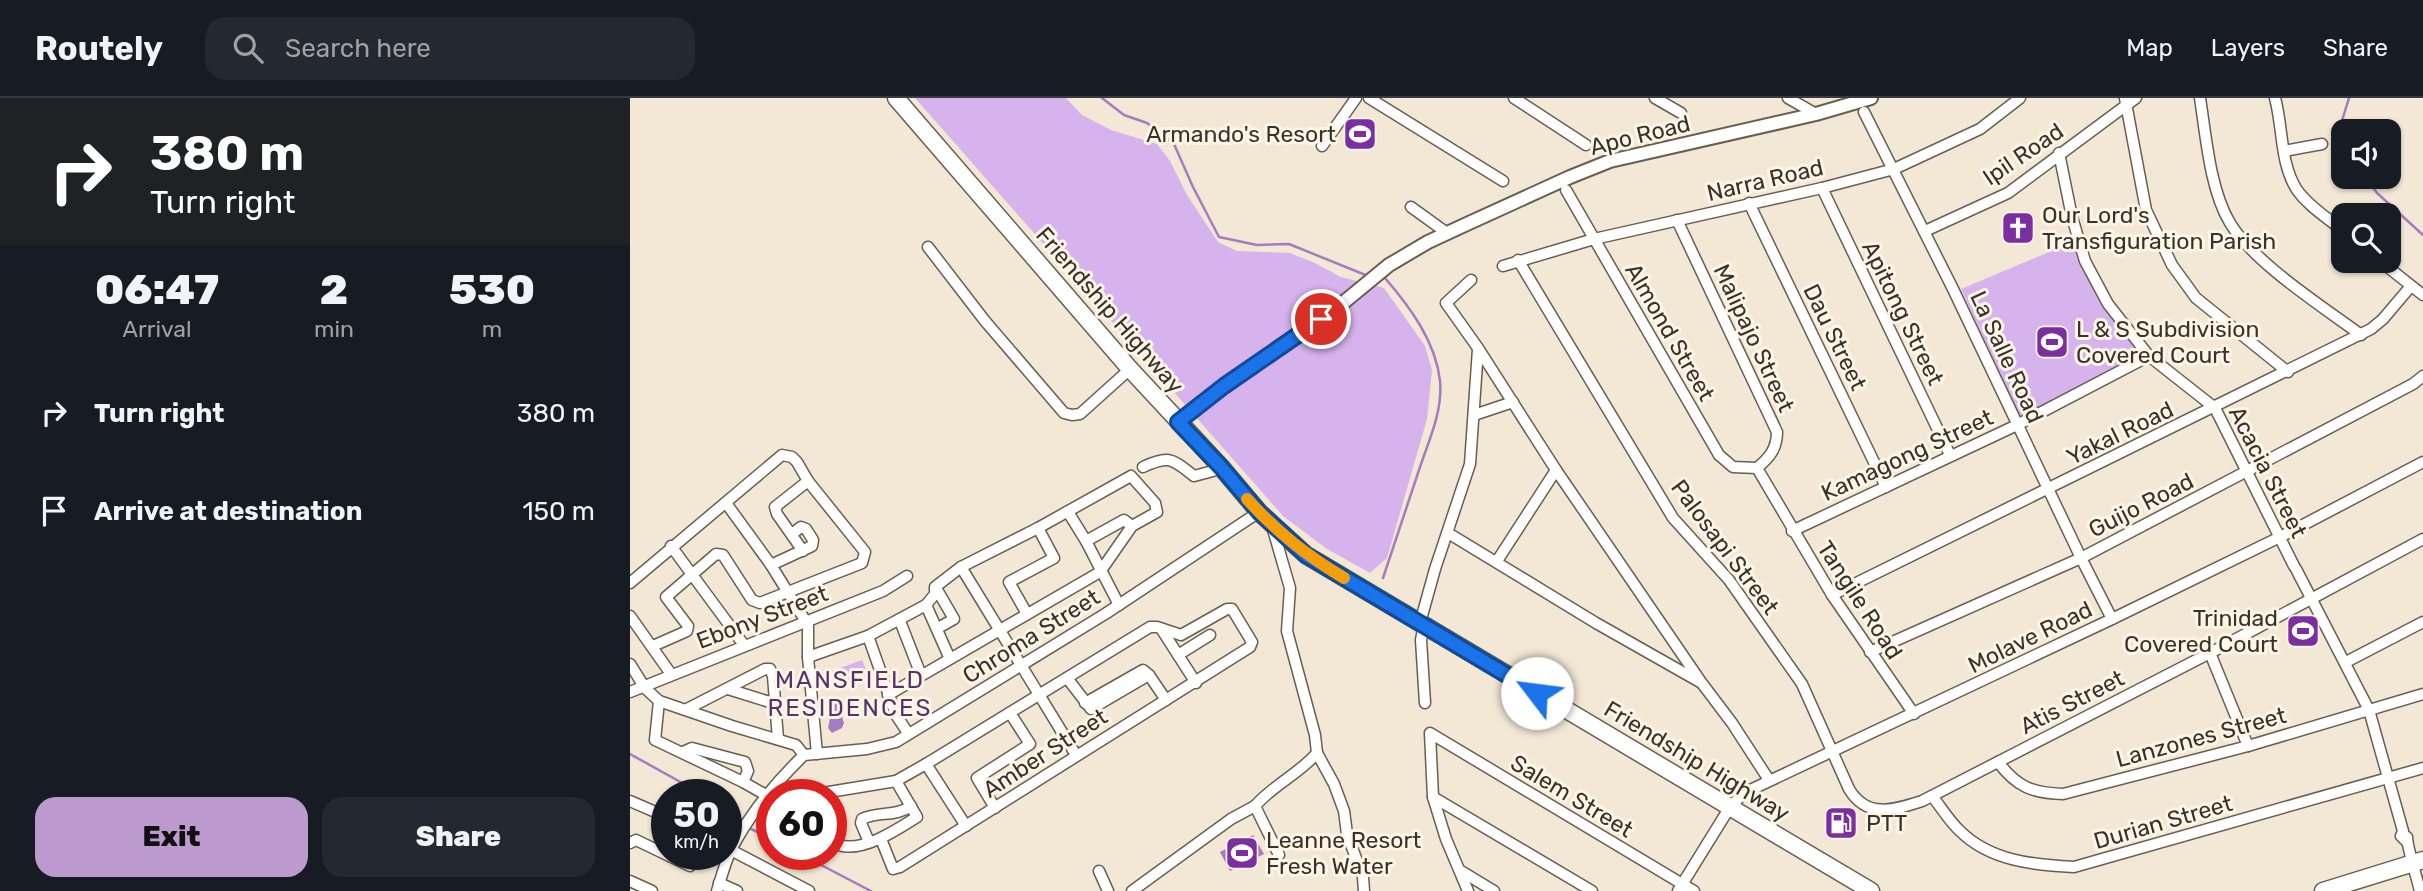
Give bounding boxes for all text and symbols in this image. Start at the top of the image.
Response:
search box [205,17,695,80]
text: Routely [35,29,163,68]
icon: search [229,29,267,67]
text: Search here [285,33,431,64]
text: Map [2126,34,2173,62]
text: Layers [2211,34,2285,62]
text: Share [2323,34,2388,62]
street label: Apo Road [1587,109,1693,161]
sports icon: Armando's Resort [1341,115,1379,153]
street label: Ipil Road [1977,117,2069,191]
map controls [2331,119,2401,273]
button: sound [2331,119,2401,189]
place label: Armando's Resort [1146,120,1336,148]
text: 380 m [150,124,304,182]
icon: right [35,126,126,217]
street label: Narra Road [1704,153,1826,207]
text: Turn right [150,183,295,221]
place label: Our Lord's Transfiguration Parish [2042,201,2276,255]
button: search [2331,203,2401,273]
church icon: Our Lord's Transfiguration Parish [1999,209,2037,247]
street label: Friendship Highway [1030,221,1190,399]
street label: Apitong Street [1856,236,1950,390]
street label: Almond Street [1619,258,1721,406]
street label: Malipajo Street [1708,260,1800,416]
text: 06:47 [95,265,219,315]
text: 2 [320,265,348,315]
text: 530 [449,265,535,315]
street label: Dau Street [1797,279,1873,395]
street label: La Salle Road [1964,287,2050,427]
pin [1291,289,1351,349]
icon: arrive [1302,300,1340,338]
text: Arrival [123,315,192,343]
text: min [314,315,354,343]
text: m [482,315,502,343]
place label: L & S Subdivision Covered Court [2076,315,2259,369]
sports icon: L & S Subdivision Covered Court [2033,323,2071,361]
icon: right [35,394,73,432]
street label: Yakal Road [2062,395,2178,471]
text: Turn right [94,398,224,429]
text: 380 m [517,398,595,429]
street label: Acacia Street [2223,402,2313,542]
street label: Kamagong Street [1817,403,1997,507]
street label: Guijo Road [2084,467,2198,543]
street label: Palosapi Street [1665,474,1785,620]
icon: arrive [35,492,73,530]
text: Arrive at destination [94,496,362,527]
text: 150 m [522,496,595,527]
street label: Tangile Road [1811,535,1909,665]
street label: Ebony Street [692,579,832,655]
street label: Chroma Street [957,583,1105,689]
street label: Molave Road [1963,595,2097,679]
place label: Trinidad Covered Court [2124,604,2278,658]
sports icon: Trinidad Covered Court [2284,612,2322,650]
position arrow [1500,656,1574,730]
street label: Atis Street [2015,664,2129,740]
district label: MANSFIELD RESIDENCES [768,666,932,722]
street label: Friendship Highway [1599,695,1795,828]
street label: Lanzones Street [2113,701,2289,773]
street label: Amber Street [978,702,1112,804]
street label: Salem Street [1506,748,1638,844]
speed limit sign: 60 [756,779,847,870]
street label: Durian Street [2091,789,2235,855]
text: 50 [673,794,720,836]
button: Exit [35,797,308,877]
button: Share [322,797,595,877]
fuel station icon: PTT [1822,804,1860,842]
place label: PTT [1866,809,1907,837]
place label: Leanne Resort Fresh Water [1266,826,1421,880]
text: km/h [674,831,719,853]
sports icon: Leanne Resort Fresh Water [1223,834,1261,872]

